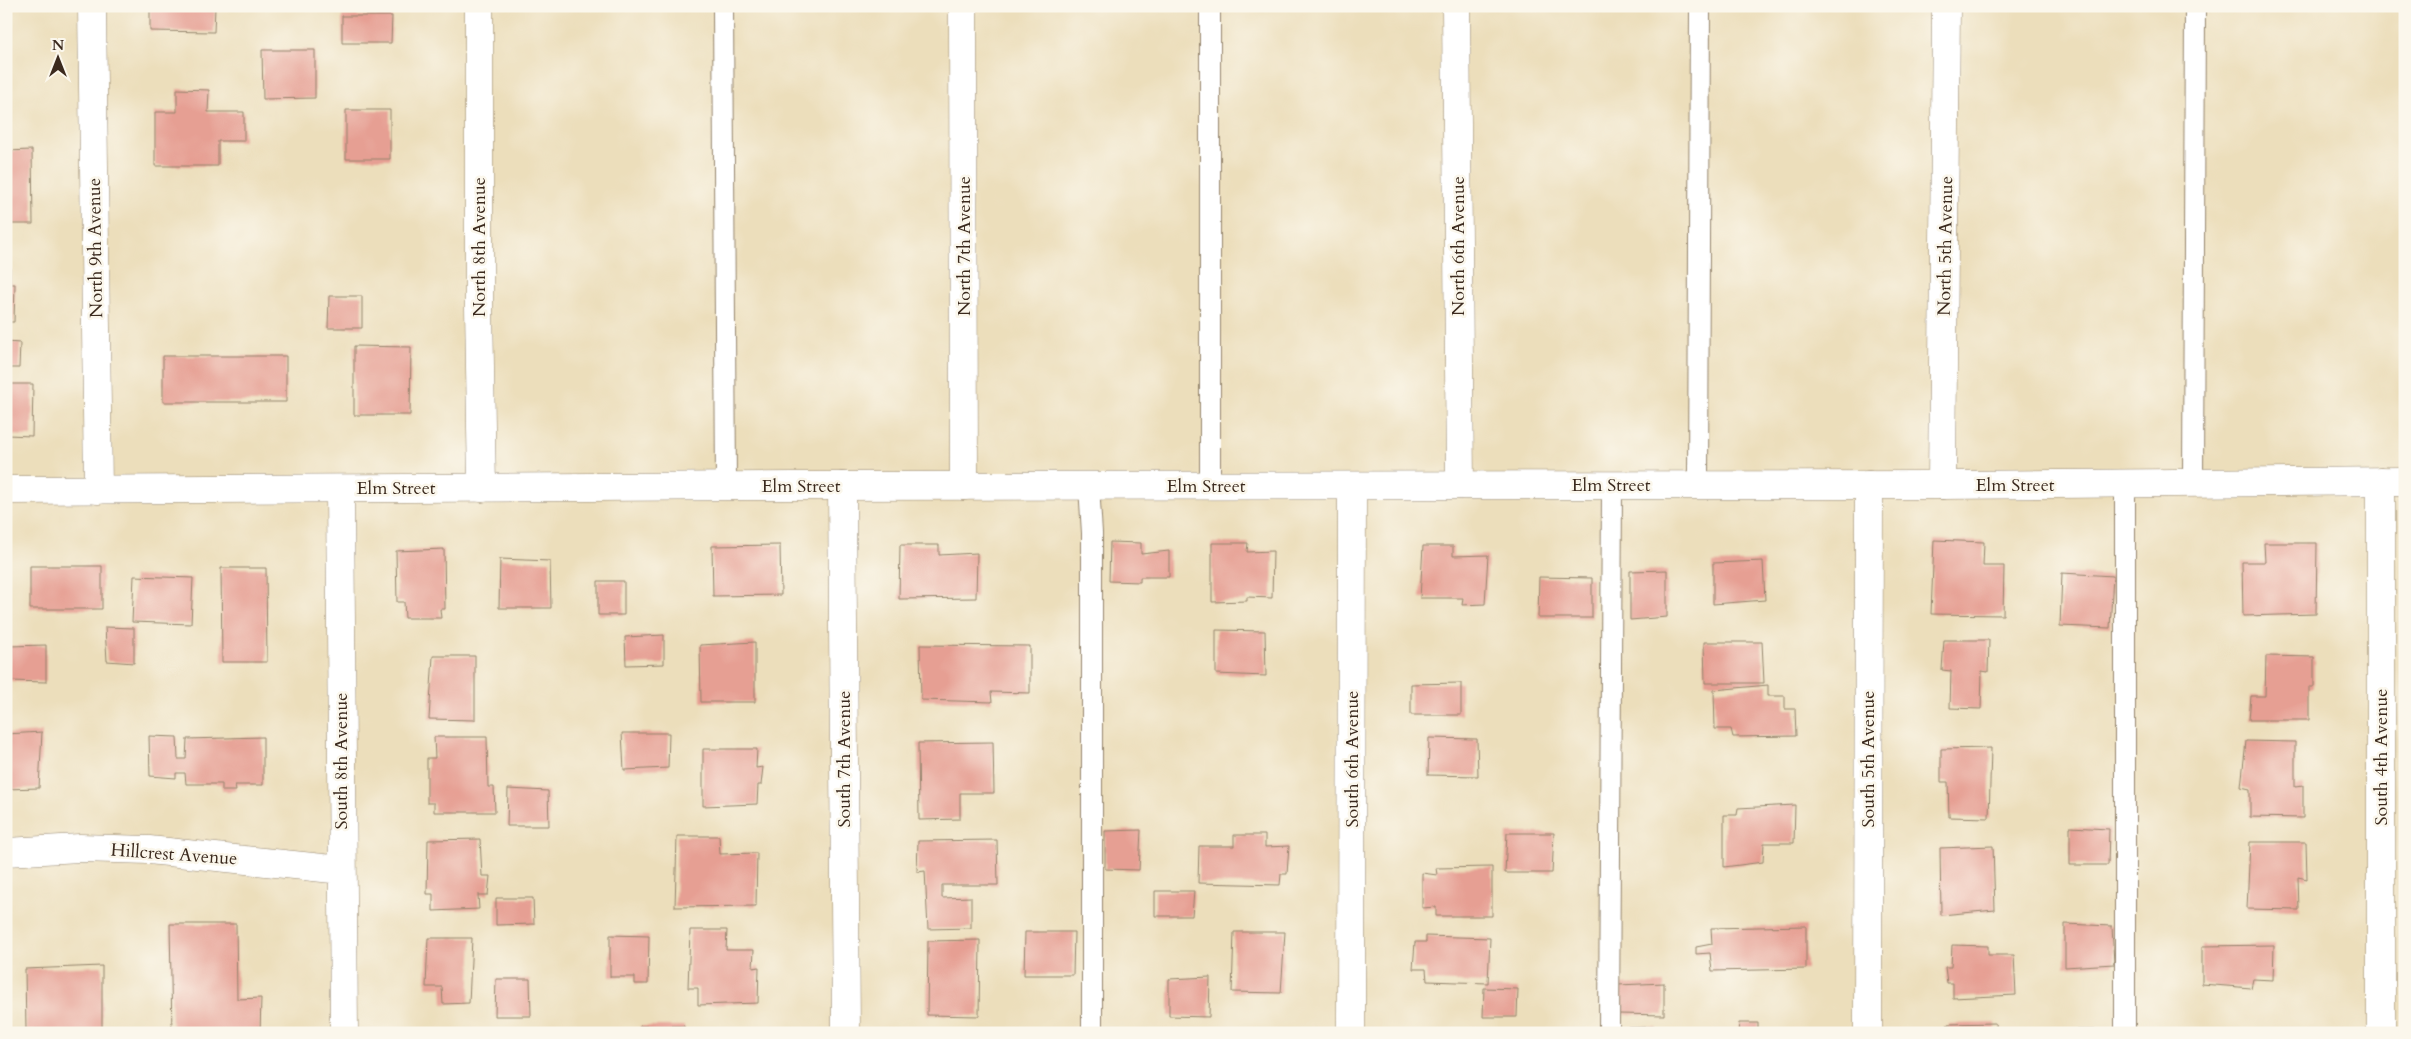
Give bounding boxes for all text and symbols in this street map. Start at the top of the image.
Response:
north arrow [32,32,82,82]
text: N [52,36,64,55]
street label: North 7th Avenue [952,176,977,316]
street label: North 6th Avenue [1446,176,1471,316]
street label: North 5th Avenue [1932,176,1959,316]
street label: North 8th Avenue [467,177,492,317]
street label: North 9th Avenue [82,178,109,318]
street label: Elm Street [1571,473,1651,498]
street label: Elm Street [1975,473,2055,498]
street label: Elm Street [761,474,841,499]
street label: Elm Street [1166,474,1246,499]
street label: Elm Street [356,476,436,501]
street label: South 4th Avenue [2369,688,2394,826]
street label: South 7th Avenue [832,690,857,828]
street label: South 6th Avenue [1340,690,1365,828]
street label: South 5th Avenue [1856,690,1881,828]
street label: South 8th Avenue [329,692,354,830]
street label: Hillcrest Avenue [110,838,238,871]

